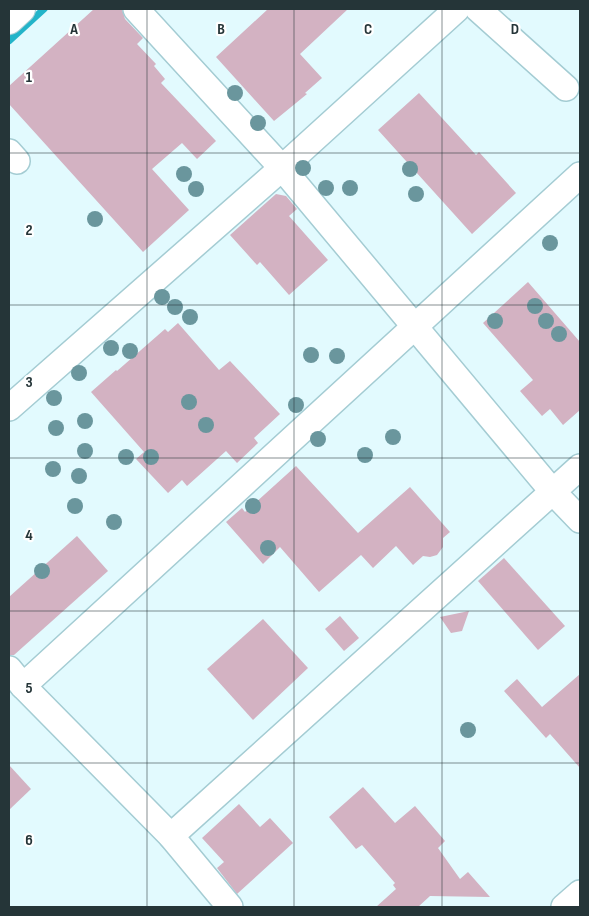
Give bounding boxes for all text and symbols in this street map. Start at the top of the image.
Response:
text: A [69,20,78,39]
text: B [217,20,225,39]
text: C [364,20,372,39]
text: D [511,20,519,39]
text: 1 [26,68,33,87]
text: 2 [25,221,33,240]
text: 3 [25,373,33,392]
text: 4 [25,526,33,545]
text: 5 [25,679,33,698]
text: 6 [25,831,33,850]

